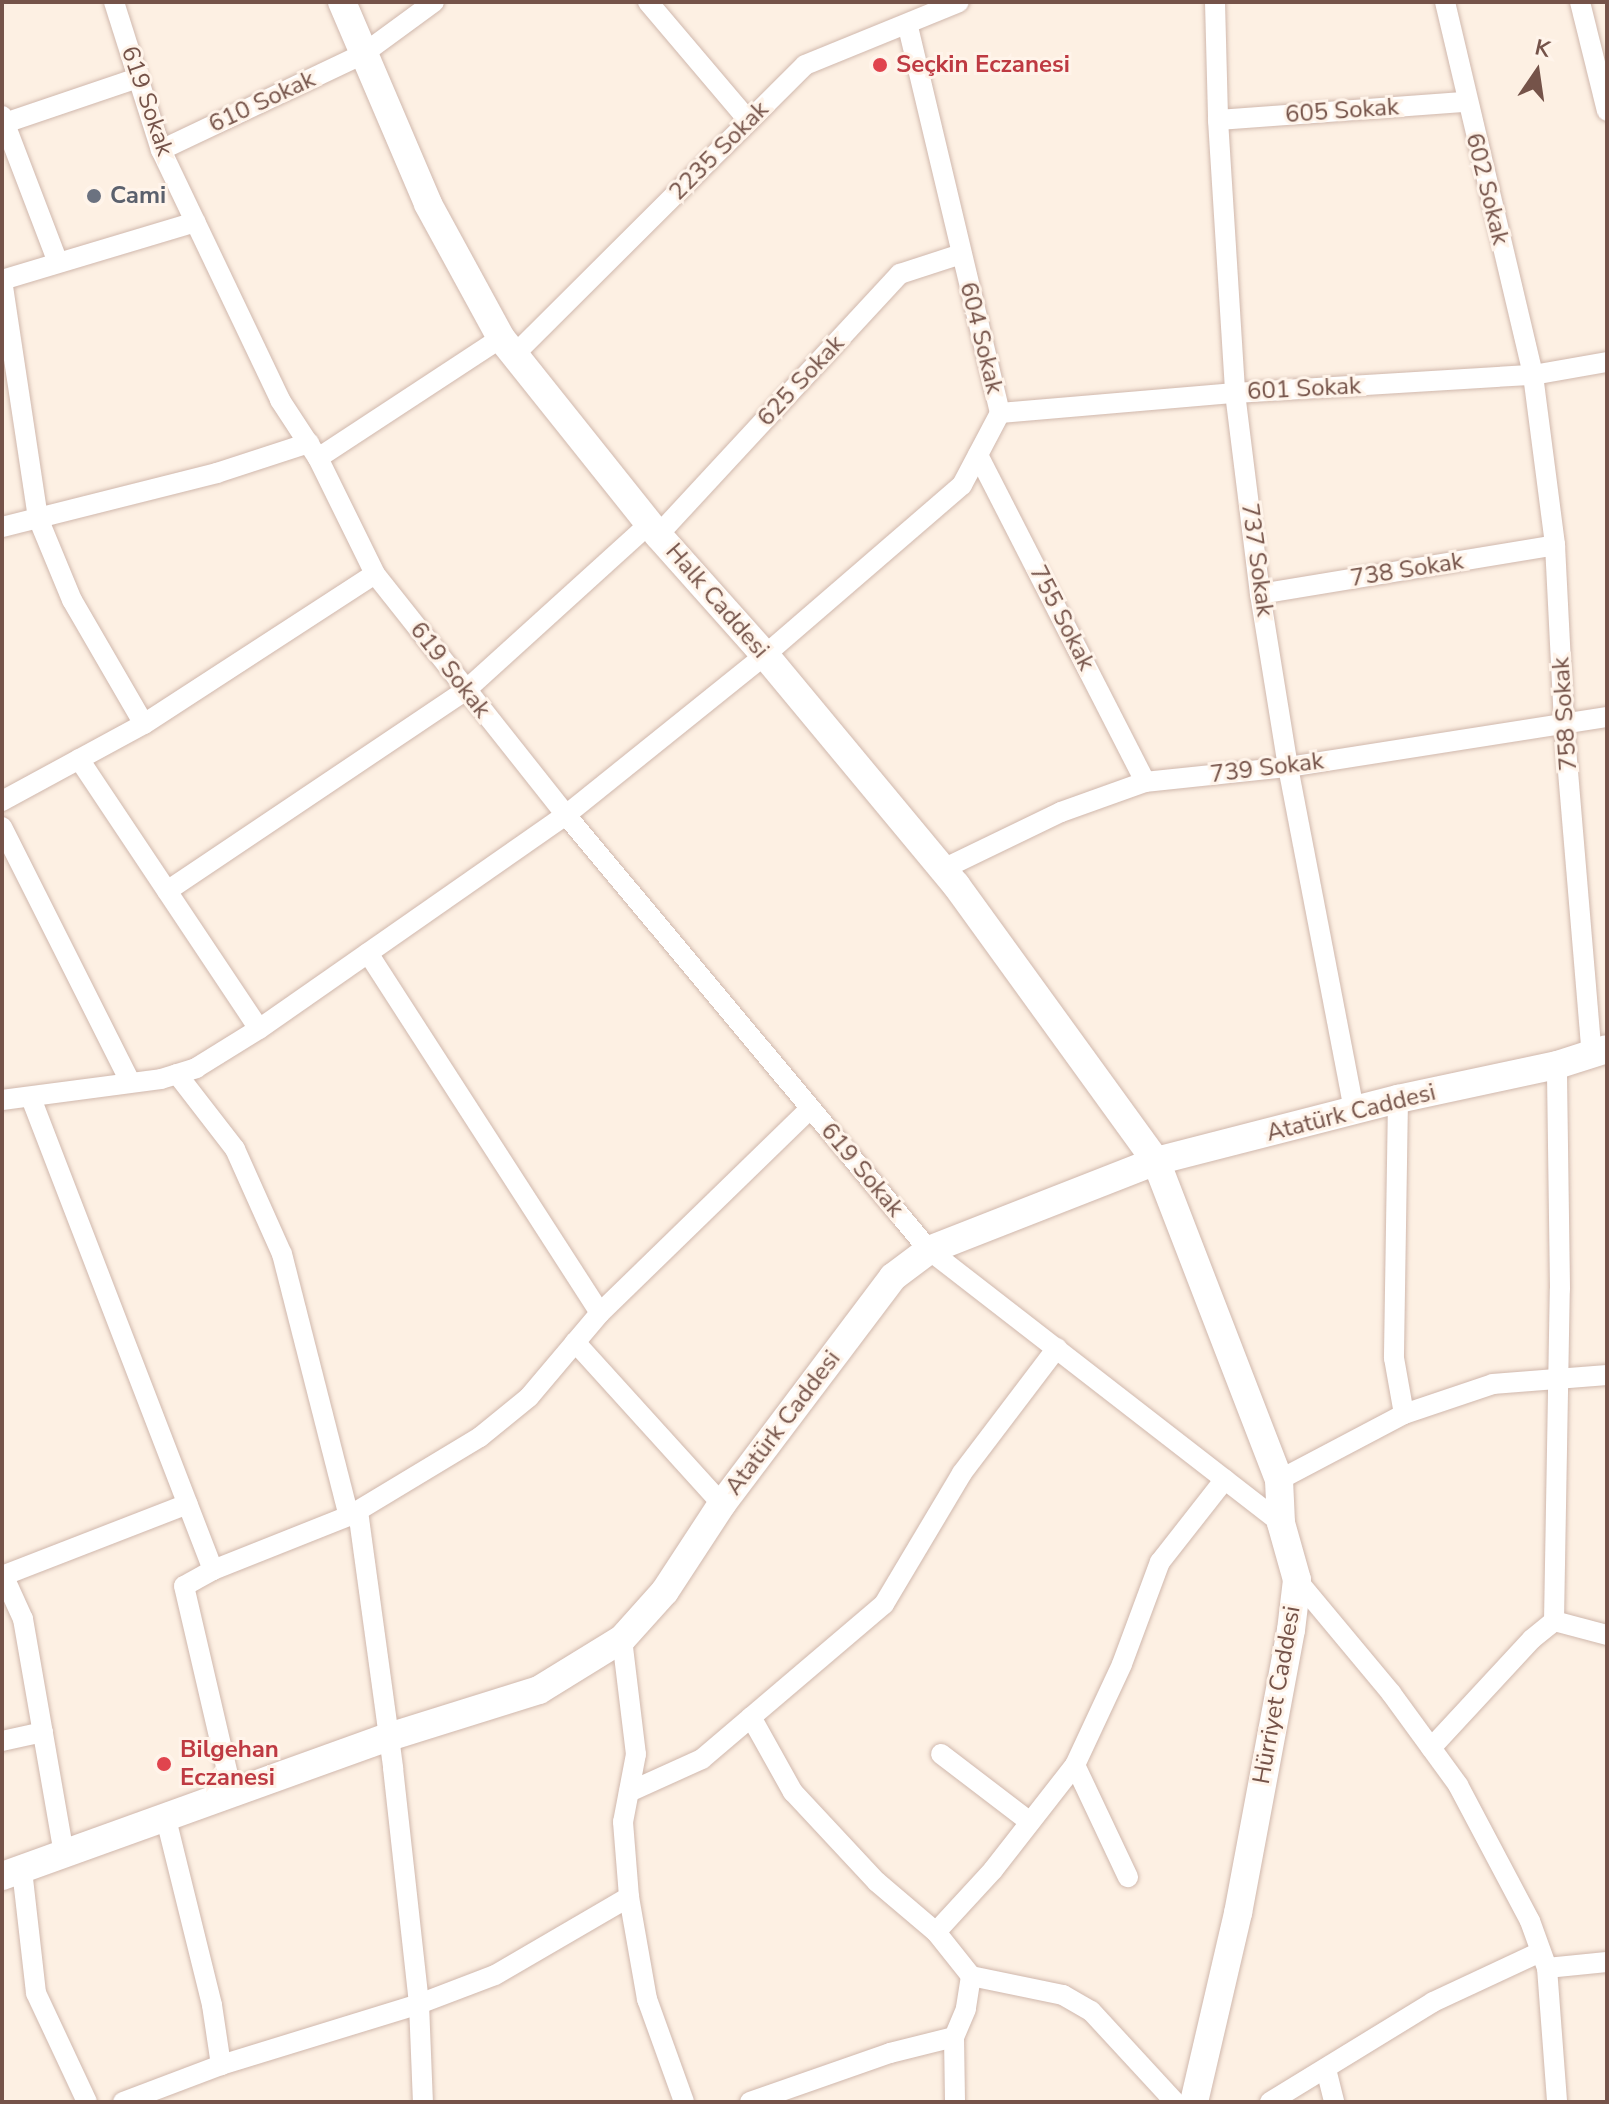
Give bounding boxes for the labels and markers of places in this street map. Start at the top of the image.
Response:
place label: Seçkin Eczanesi [896,51,1070,79]
marker: Seçkin Eczanesi [871,56,889,74]
place label: Cami [110,182,166,210]
marker: Cami [85,187,103,205]
place label: Bilgehan Eczanesi [180,1736,279,1792]
marker: Bilgehan Eczanesi [155,1755,173,1773]

